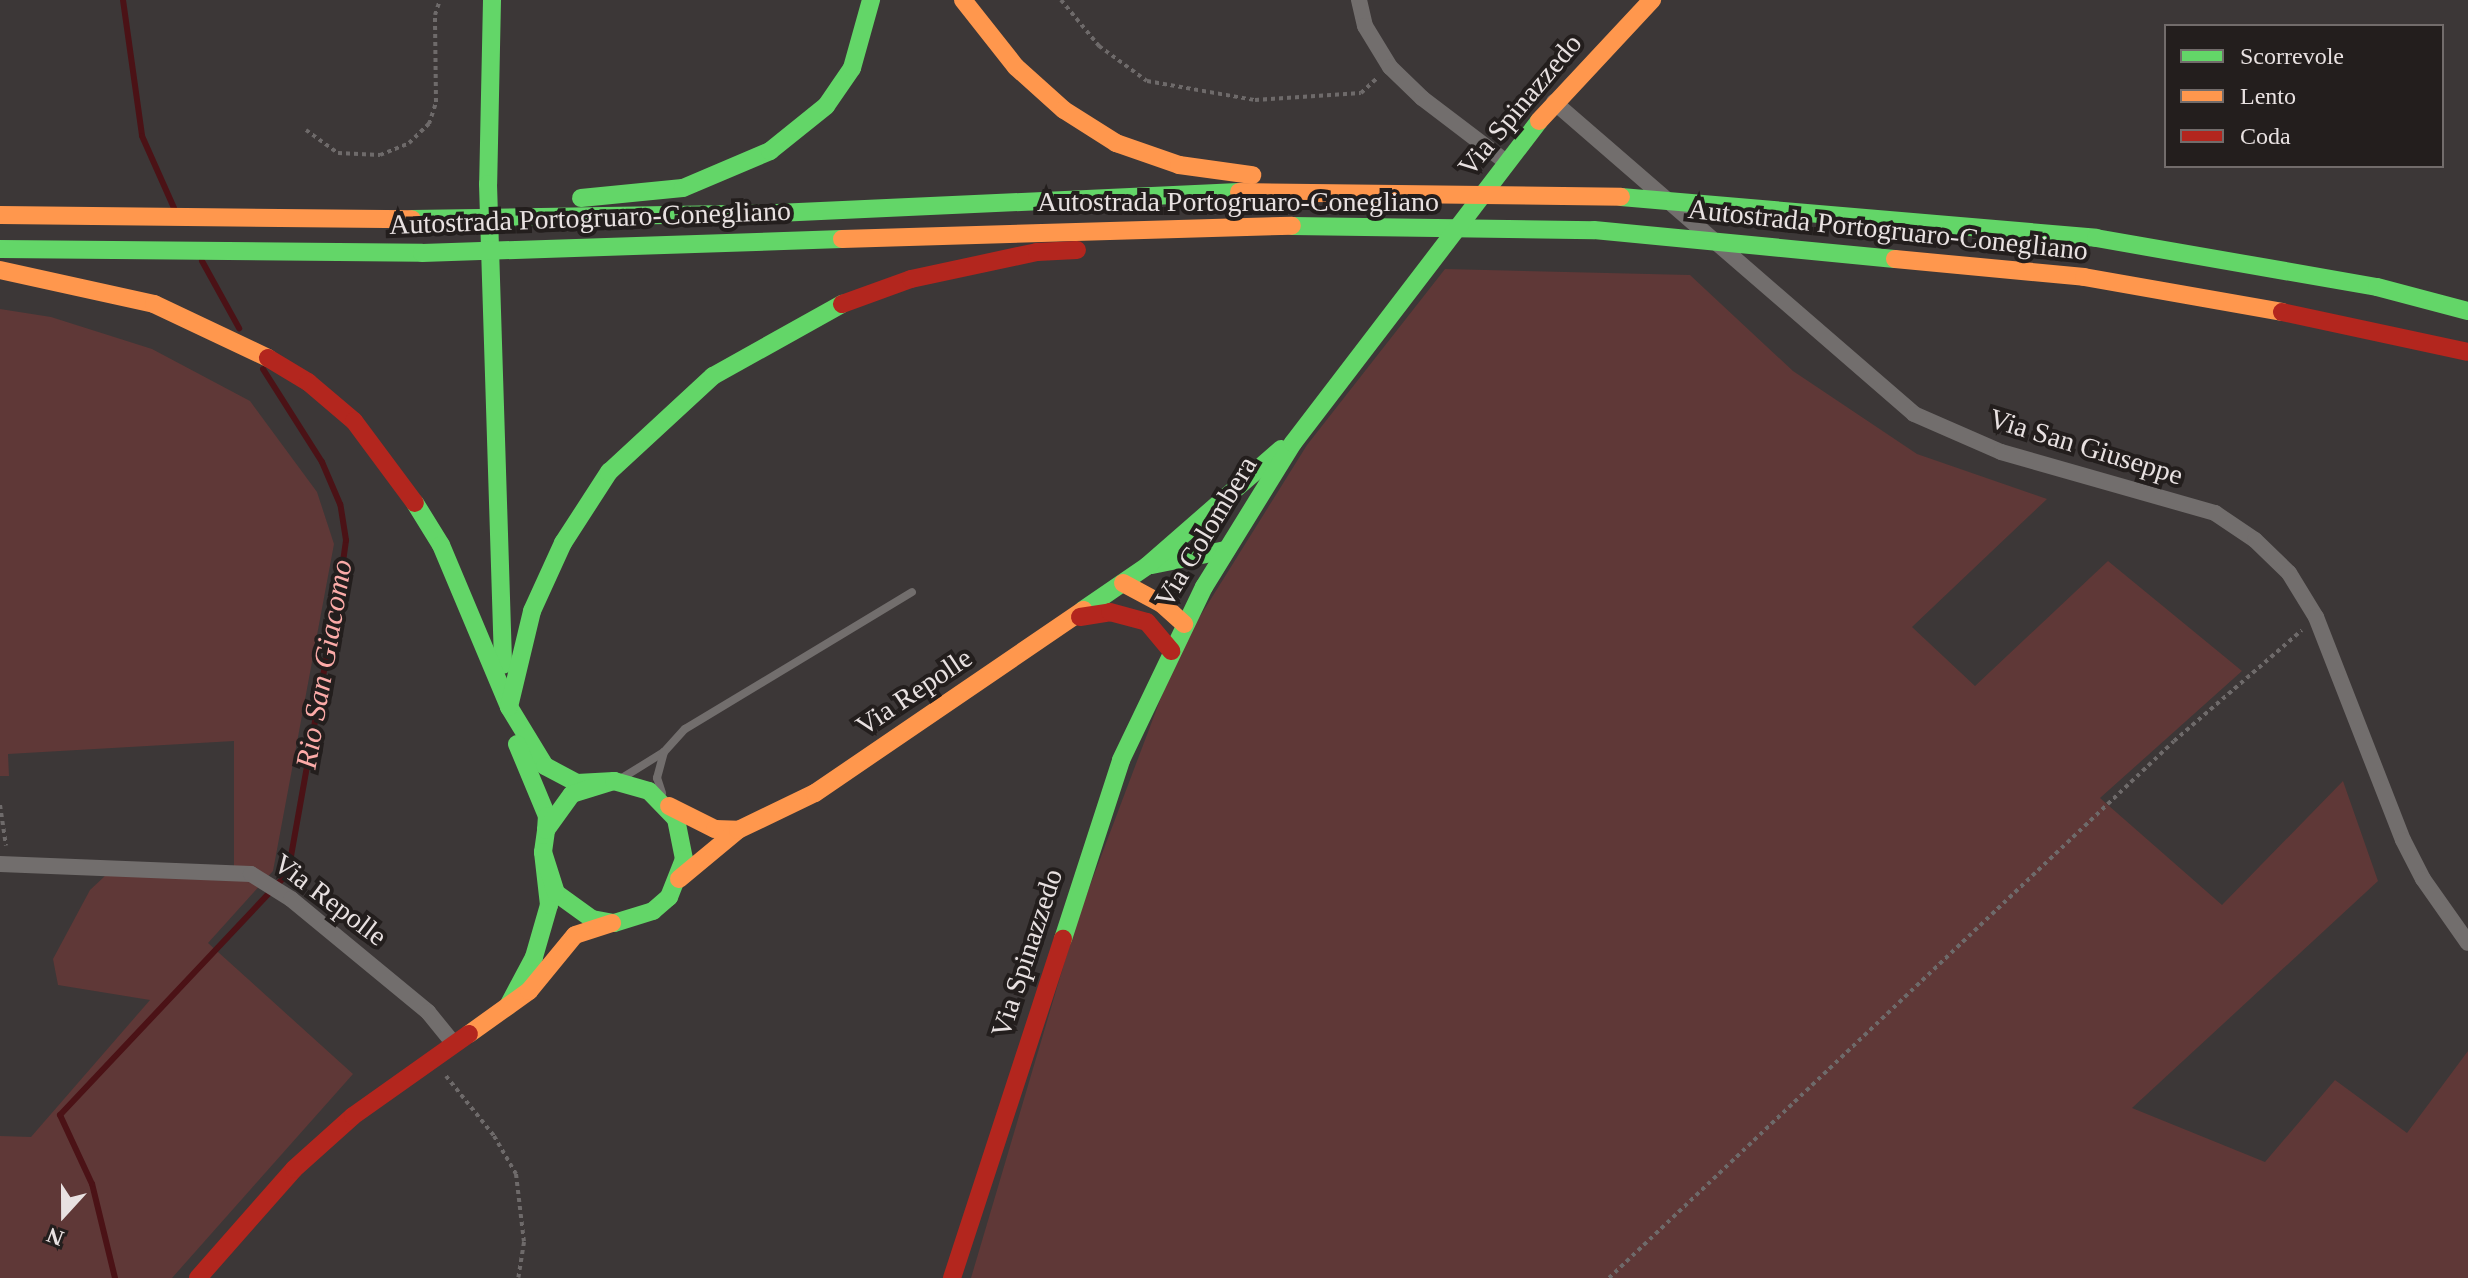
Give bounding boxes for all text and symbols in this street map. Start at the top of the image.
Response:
legend [2164,24,2444,168]
street label: Via Spinazzedo [1451,27,1589,183]
text: Scorrevole [2240,43,2344,69]
text: Lento [2240,83,2296,109]
text: Coda [2240,123,2291,149]
street label: Autostrada Portogruaro-Conegliano [1037,185,1439,219]
street label: Autostrada Portogruaro-Conegliano [1686,192,2090,268]
street label: Autostrada Portogruaro-Conegliano [389,194,791,242]
street label: Via San Giuseppe [1985,402,2187,492]
street label: Via Colombera [1148,450,1264,614]
water label: Rio San Giacomo [288,557,360,771]
street label: Via Repolle [850,641,978,743]
street label: Via Repolle [267,847,393,953]
street label: Via Spinazzedo [984,865,1070,1041]
north arrow [24,1174,104,1254]
text: N [43,1222,67,1251]

